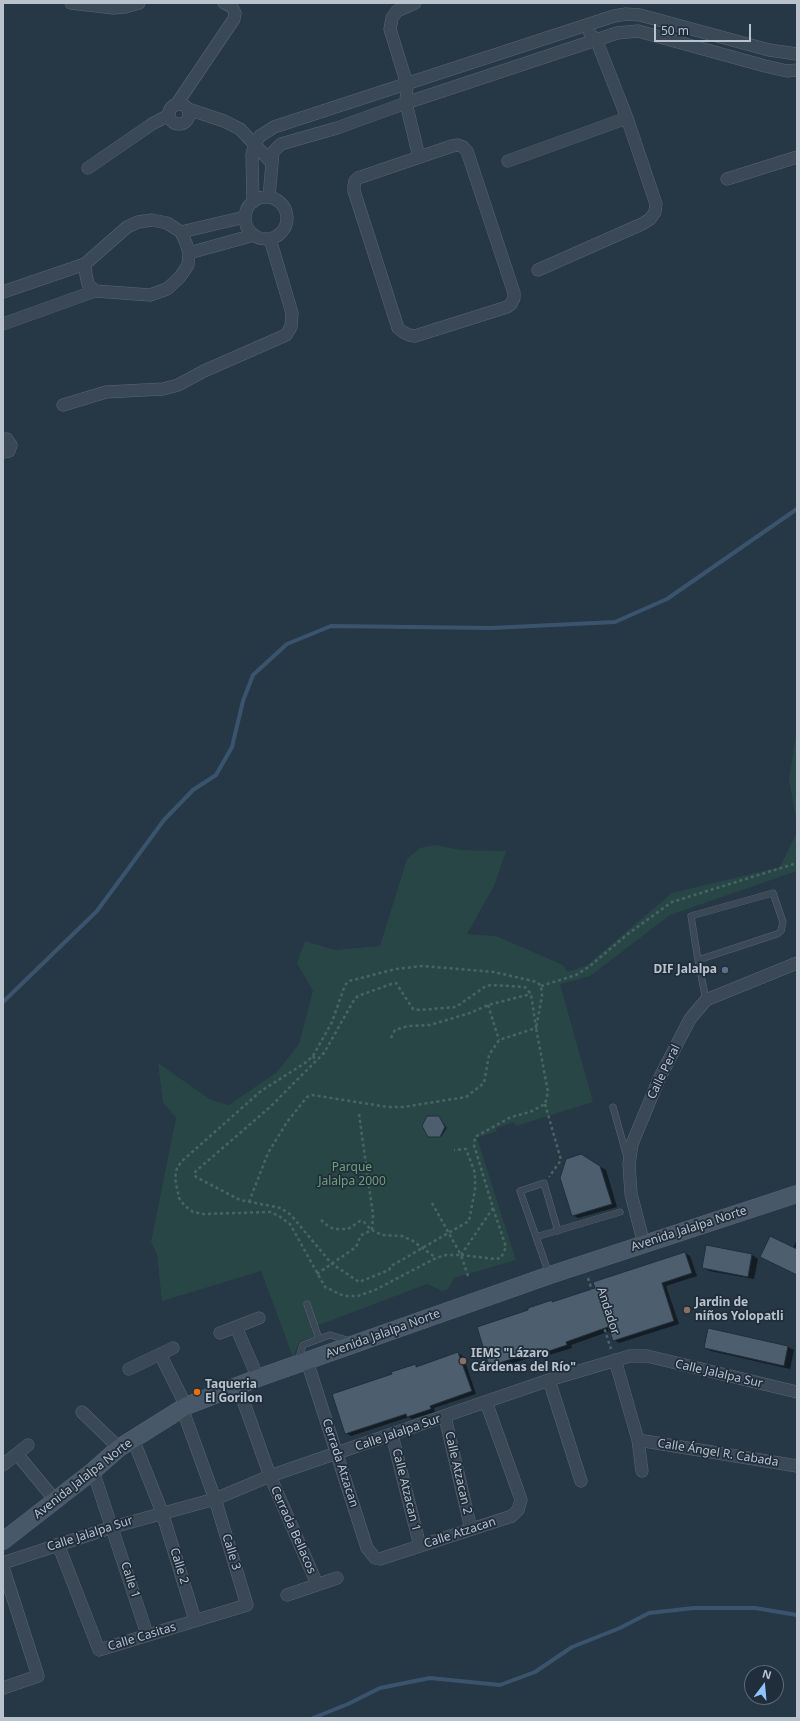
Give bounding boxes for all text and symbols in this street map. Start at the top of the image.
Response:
scale bar [656,16,753,42]
text: 50 m [661,22,689,39]
place label: DIF Jalalpa [654,963,717,977]
marker: DIF Jalalpa [720,965,730,975]
street label: Calle Peral [645,1042,683,1102]
park label: Parque Jalalpa 2000 [318,1161,386,1189]
street label: Avenida Jalalpa Norte [629,1203,749,1255]
street label: Andador [594,1286,622,1336]
place label: Jardin de niños Yolopatli [695,1296,783,1324]
marker: Jardin de niños Yolopatli [682,1305,692,1315]
street label: Avenida Jalalpa Norte [324,1307,442,1361]
place label: IEMS "Lázaro Cárdenas del Río" [471,1347,576,1375]
marker: IEMS "Lázaro Cárdenas del Río" [458,1356,468,1366]
street label: Calle Jalalpa Sur [674,1357,764,1391]
place label: Taqueria El Gorilon [205,1378,262,1406]
marker: Taqueria El Gorilon [192,1387,202,1397]
street label: Calle Jalalpa Sur [353,1412,443,1454]
street label: Cerrada Atzacan [319,1417,361,1509]
street label: Calle Atzacan 2 [441,1430,475,1516]
street label: Avenida Jalalpa Norte [31,1436,135,1522]
street label: Calle Ángel R. Cabada [657,1436,779,1470]
street label: Calle Atzacan 1 [389,1447,423,1533]
street label: Cerrada Bellacos [267,1484,319,1576]
street label: Calle Jalalpa Sur [45,1513,135,1555]
street label: Calle Atzacan [422,1515,498,1551]
street label: Calle 3 [219,1532,243,1572]
street label: Calle 2 [167,1546,191,1586]
street label: Calle 1 [117,1560,143,1600]
street label: Calle Casitas [106,1620,178,1654]
north arrow [744,1665,784,1705]
text: N [761,1666,774,1682]

